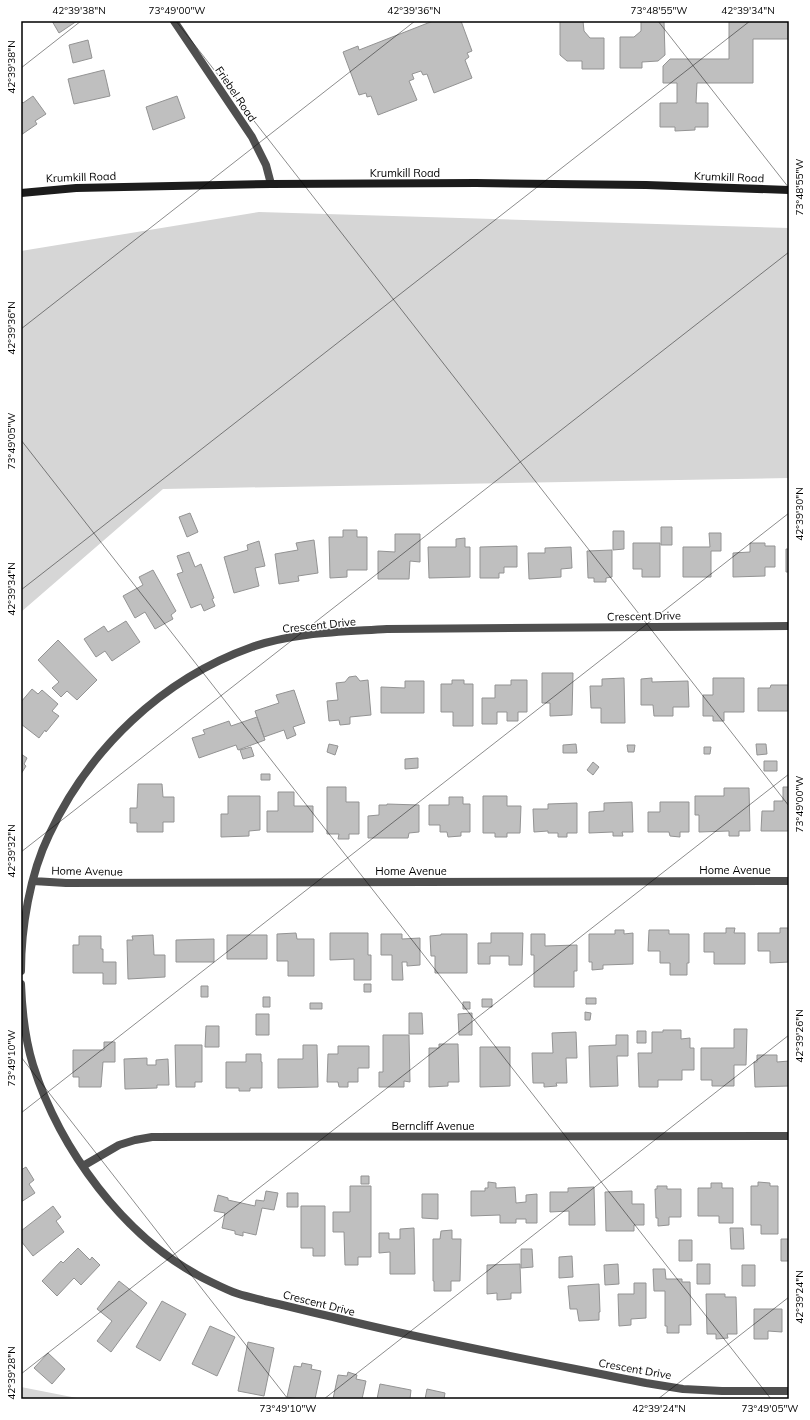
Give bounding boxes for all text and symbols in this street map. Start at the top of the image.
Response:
text: 42°39'38"N [52,4,106,17]
text: 73°49'00"W [149,4,205,17]
text: 42°39'36"N [387,4,441,17]
text: 73°48'55"W [631,4,687,17]
text: 42°39'34"N [721,4,775,17]
text: 42°39'38"N [5,40,18,94]
street label: Friebel Road [212,64,260,124]
text: 73°48'55"W [793,159,806,215]
street label: Krumkill Road [370,166,440,180]
street label: Krumkill Road [46,169,116,185]
street label: Krumkill Road [694,169,764,185]
text: 42°39'36"N [5,301,18,355]
text: 73°49'05"W [5,413,18,469]
text: 42°39'30"N [793,487,806,541]
text: 42°39'34"N [5,562,18,616]
street label: Crescent Drive [607,608,681,624]
street label: Crescent Drive [281,614,357,636]
text: 73°49'00"W [793,776,806,832]
text: 42°39'32"N [5,824,18,878]
street label: Home Avenue [51,863,123,879]
street label: Home Avenue [699,863,771,877]
street label: Home Avenue [375,864,447,878]
text: 42°39'26"N [793,1009,806,1063]
text: 73°49'10"W [5,1030,18,1086]
street label: Berncliff Avenue [391,1119,475,1133]
text: 42°39'24"N [793,1270,806,1324]
street label: Crescent Drive [281,1287,357,1319]
text: 42°39'28"N [5,1346,18,1400]
street label: Crescent Drive [597,1356,673,1382]
text: 73°49'10"W [260,1402,316,1415]
text: 42°39'24"N [632,1402,686,1415]
text: 73°49'05"W [742,1402,798,1415]

